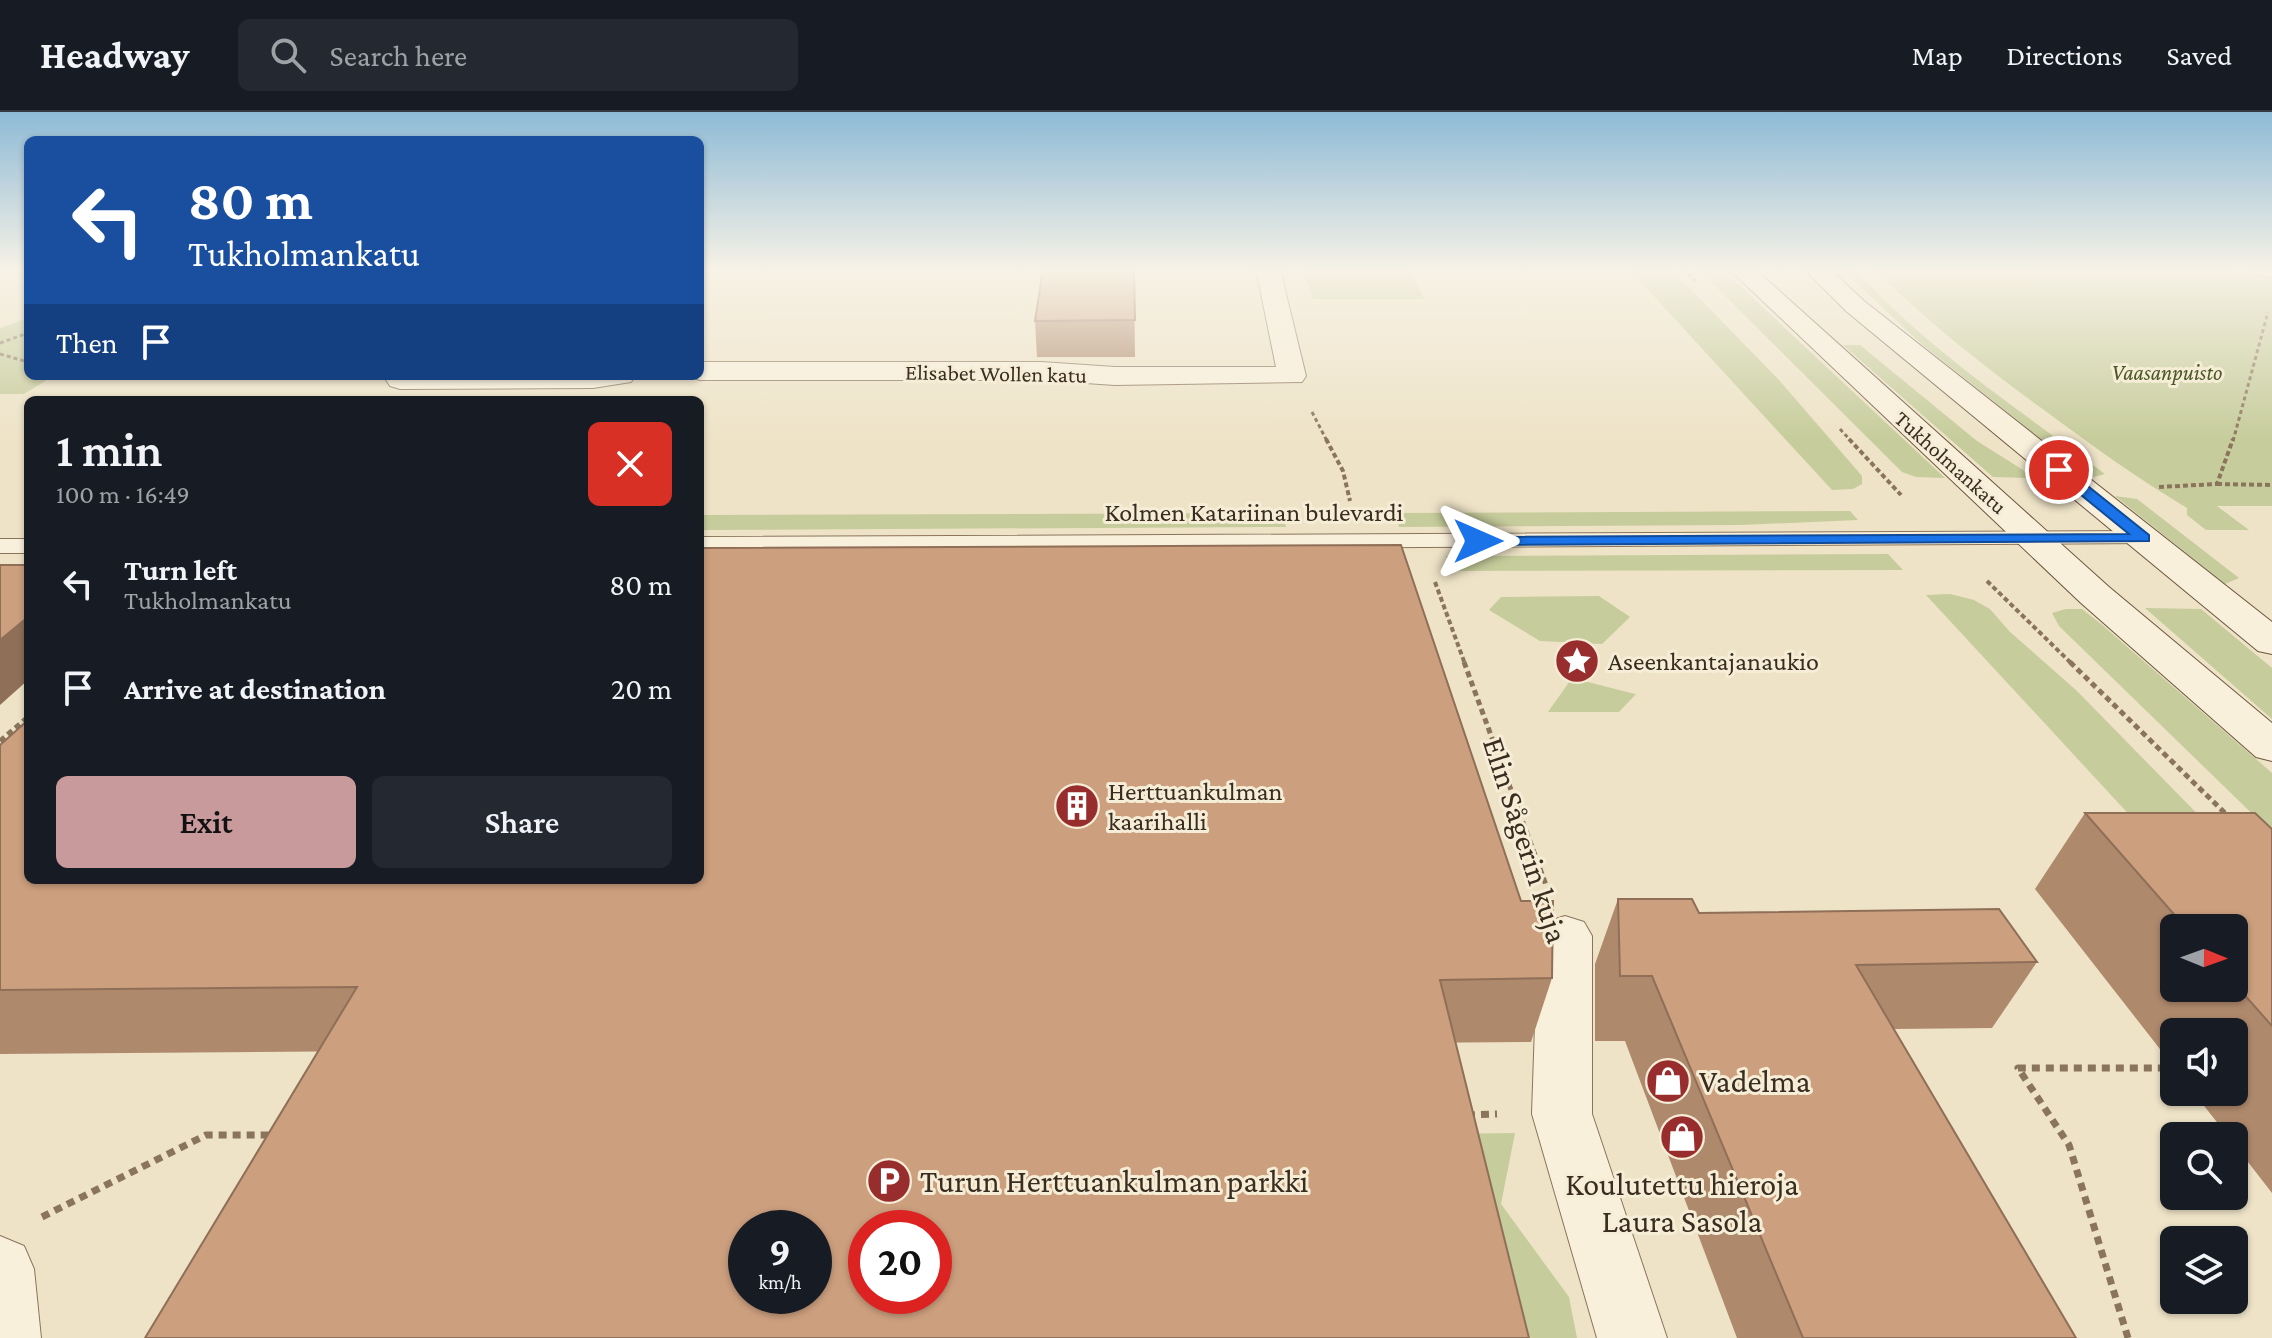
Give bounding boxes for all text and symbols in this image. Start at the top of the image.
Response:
search box [238,19,798,91]
icon: search [266,33,310,77]
text: Headway [40,34,190,76]
text: Search here [330,39,467,72]
text: Map [1912,40,1963,71]
text: Directions [2007,40,2122,71]
text: Saved [2166,40,2232,71]
icon: left [56,168,160,272]
text: 80 m [188,169,313,231]
text: Tukholmankatu [188,234,420,274]
icon: arrive [134,320,178,364]
text: Then [56,326,118,359]
street label: Elisabet Wollen katu [905,359,1087,388]
park label: Vaasanpuisto [2112,360,2222,385]
street label: Tukholmankatu [1890,406,2012,519]
button: close [588,422,672,506]
text: 1 min [56,423,163,476]
pin [2025,436,2093,504]
icon: arrive [2037,448,2081,492]
text: 100 m · 16:49 [56,480,190,509]
street label: Kolmen Katariinan bulevardi [1105,498,1404,527]
position arrow [1436,499,1520,583]
text: Turn left [124,553,237,586]
icon: left [56,562,100,606]
text: 80 m [609,568,672,601]
text: Tukholmankatu [124,586,292,615]
place icon: Aseenkantajanaukio [1553,637,1601,685]
place label: Aseenkantajanaukio [1608,647,1819,676]
icon: arrive [56,666,100,710]
text: Arrive at destination [124,672,386,705]
text: 20 m [611,672,672,705]
street label: Elin Sågerin kuja [1476,733,1576,948]
button: Exit [56,776,356,868]
button: Share [372,776,672,868]
place label: Herttuankulman kaarihalli [1108,777,1283,836]
building icon: Herttuankulman kaarihalli [1053,782,1101,830]
north arrow [2160,914,2248,1002]
map controls [2160,914,2248,1314]
button: sound [2160,1018,2248,1106]
shop icon: Vadelma [1644,1057,1692,1105]
place label: Vadelma [1699,1063,1811,1099]
shop icon: Koulutettu hieroja Laura Sasola [1658,1113,1706,1161]
button: search [2160,1122,2248,1210]
parking icon: Turun Herttuankulman parkki [865,1157,913,1205]
place label: Turun Herttuankulman parkki [920,1163,1308,1199]
place label: Koulutettu hieroja Laura Sasola [1565,1166,1799,1239]
speed limit sign: 20 [848,1210,952,1314]
button: layers [2160,1226,2248,1314]
text: 9 [769,1229,791,1274]
text: km/h [758,1271,802,1293]

